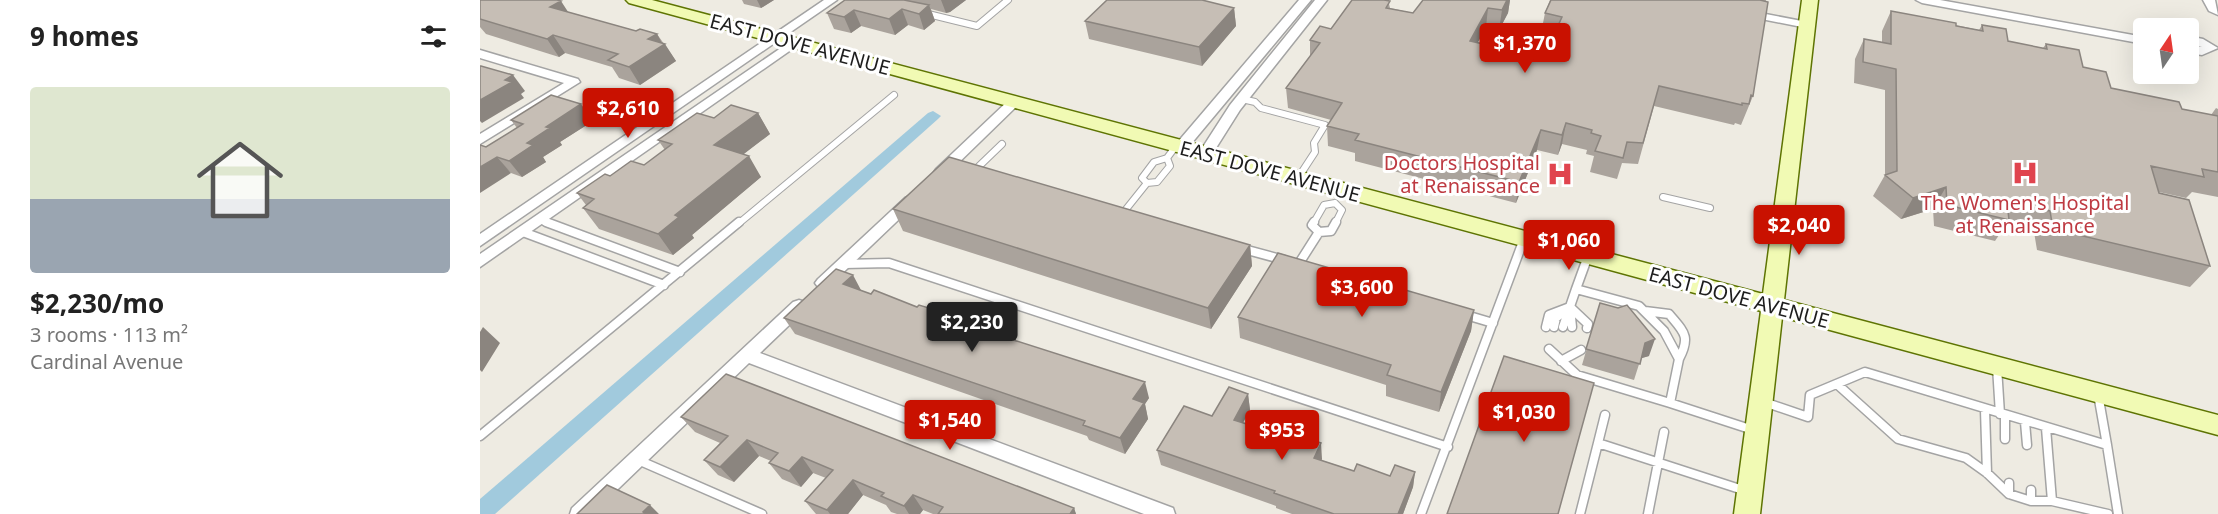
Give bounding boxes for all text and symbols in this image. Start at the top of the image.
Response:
street label: EAST DOVE AVENUE [707,7,893,81]
text: 9 homes [30,18,139,54]
north arrow [2133,18,2199,84]
map controls [2133,18,2199,84]
icon: filters [417,20,450,53]
pin: $1,370 [1476,23,1574,74]
text: $1,370 [1494,29,1556,56]
pin: $2,610 [579,88,677,139]
text: $2,610 [597,94,659,121]
icon: home [186,126,294,234]
street label: EAST DOVE AVENUE [1177,134,1363,208]
place label: Doctors Hospital at Renaissance [1384,149,1540,199]
hospital icon: The Women's Hospital at Renaissance [2010,158,2040,188]
hospital icon: Doctors Hospital at Renaissance [1545,159,1575,189]
place label: The Women's Hospital at Renaissance [1921,189,2129,239]
pin: $2,040 [1750,205,1848,256]
text: $2,040 [1768,211,1830,238]
pin: $1,060 [1520,220,1618,271]
text: $1,060 [1538,226,1600,253]
street label: EAST DOVE AVENUE [1646,260,1832,334]
pin: $3,600 [1313,267,1411,318]
text: $3,600 [1331,273,1393,300]
text: $2,230/mo [30,285,164,321]
pin: $2,230 [923,302,1021,353]
text: $2,230 [941,308,1003,335]
text: 3 rooms · 113 m² [30,321,188,348]
text: Cardinal Avenue [30,348,183,375]
pin: $1,030 [1475,392,1573,443]
text: $1,030 [1493,398,1555,425]
pin: $1,540 [901,400,999,451]
text: $1,540 [919,406,981,433]
pin: $953 [1246,410,1318,461]
text: $953 [1259,416,1305,443]

